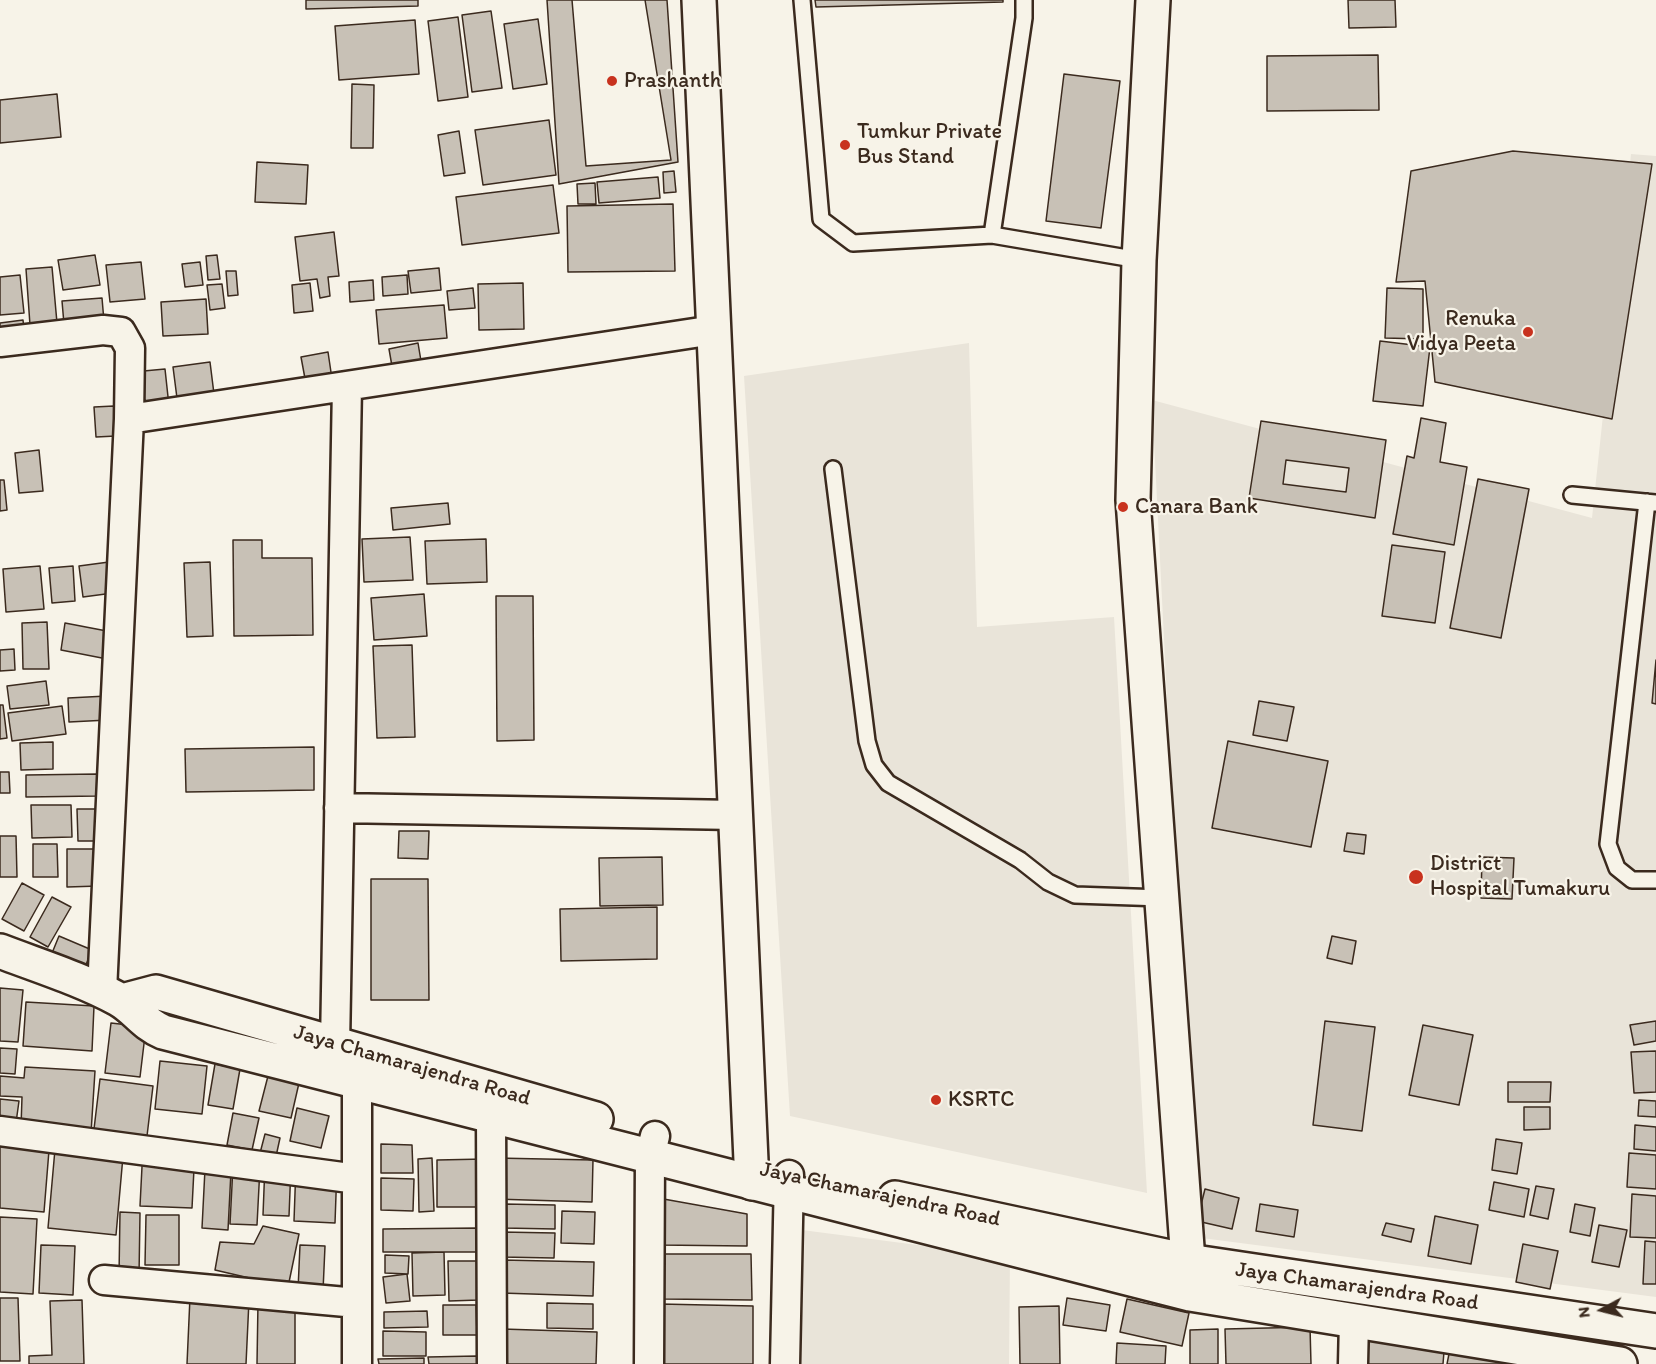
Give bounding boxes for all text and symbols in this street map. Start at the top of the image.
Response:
place label: Prashanth [624,68,721,94]
marker: Prashanth [605,74,619,88]
place label: Tumkur Private Bus Stand [857,119,1002,170]
marker: Tumkur Private Bus Stand [838,138,852,152]
place label: Renuka Vidya Peeta [1407,306,1516,358]
marker: Renuka Vidya Peeta [1521,325,1535,339]
place label: Canara Bank [1135,494,1258,520]
marker: Canara Bank [1116,500,1130,514]
place label: District Hospital Tumakuru [1430,851,1610,902]
marker: District Hospital Tumakuru [1407,868,1425,886]
street label: Jaya Chamarajendra Road [290,1020,534,1112]
place label: KSRTC [948,1087,1014,1113]
marker: KSRTC [929,1093,943,1107]
street label: Jaya Chamarajendra Road [757,1157,1003,1233]
street label: Jaya Chamarajendra Road [1234,1257,1480,1317]
north arrow [1572,1280,1632,1340]
text: N [1574,1306,1594,1319]

